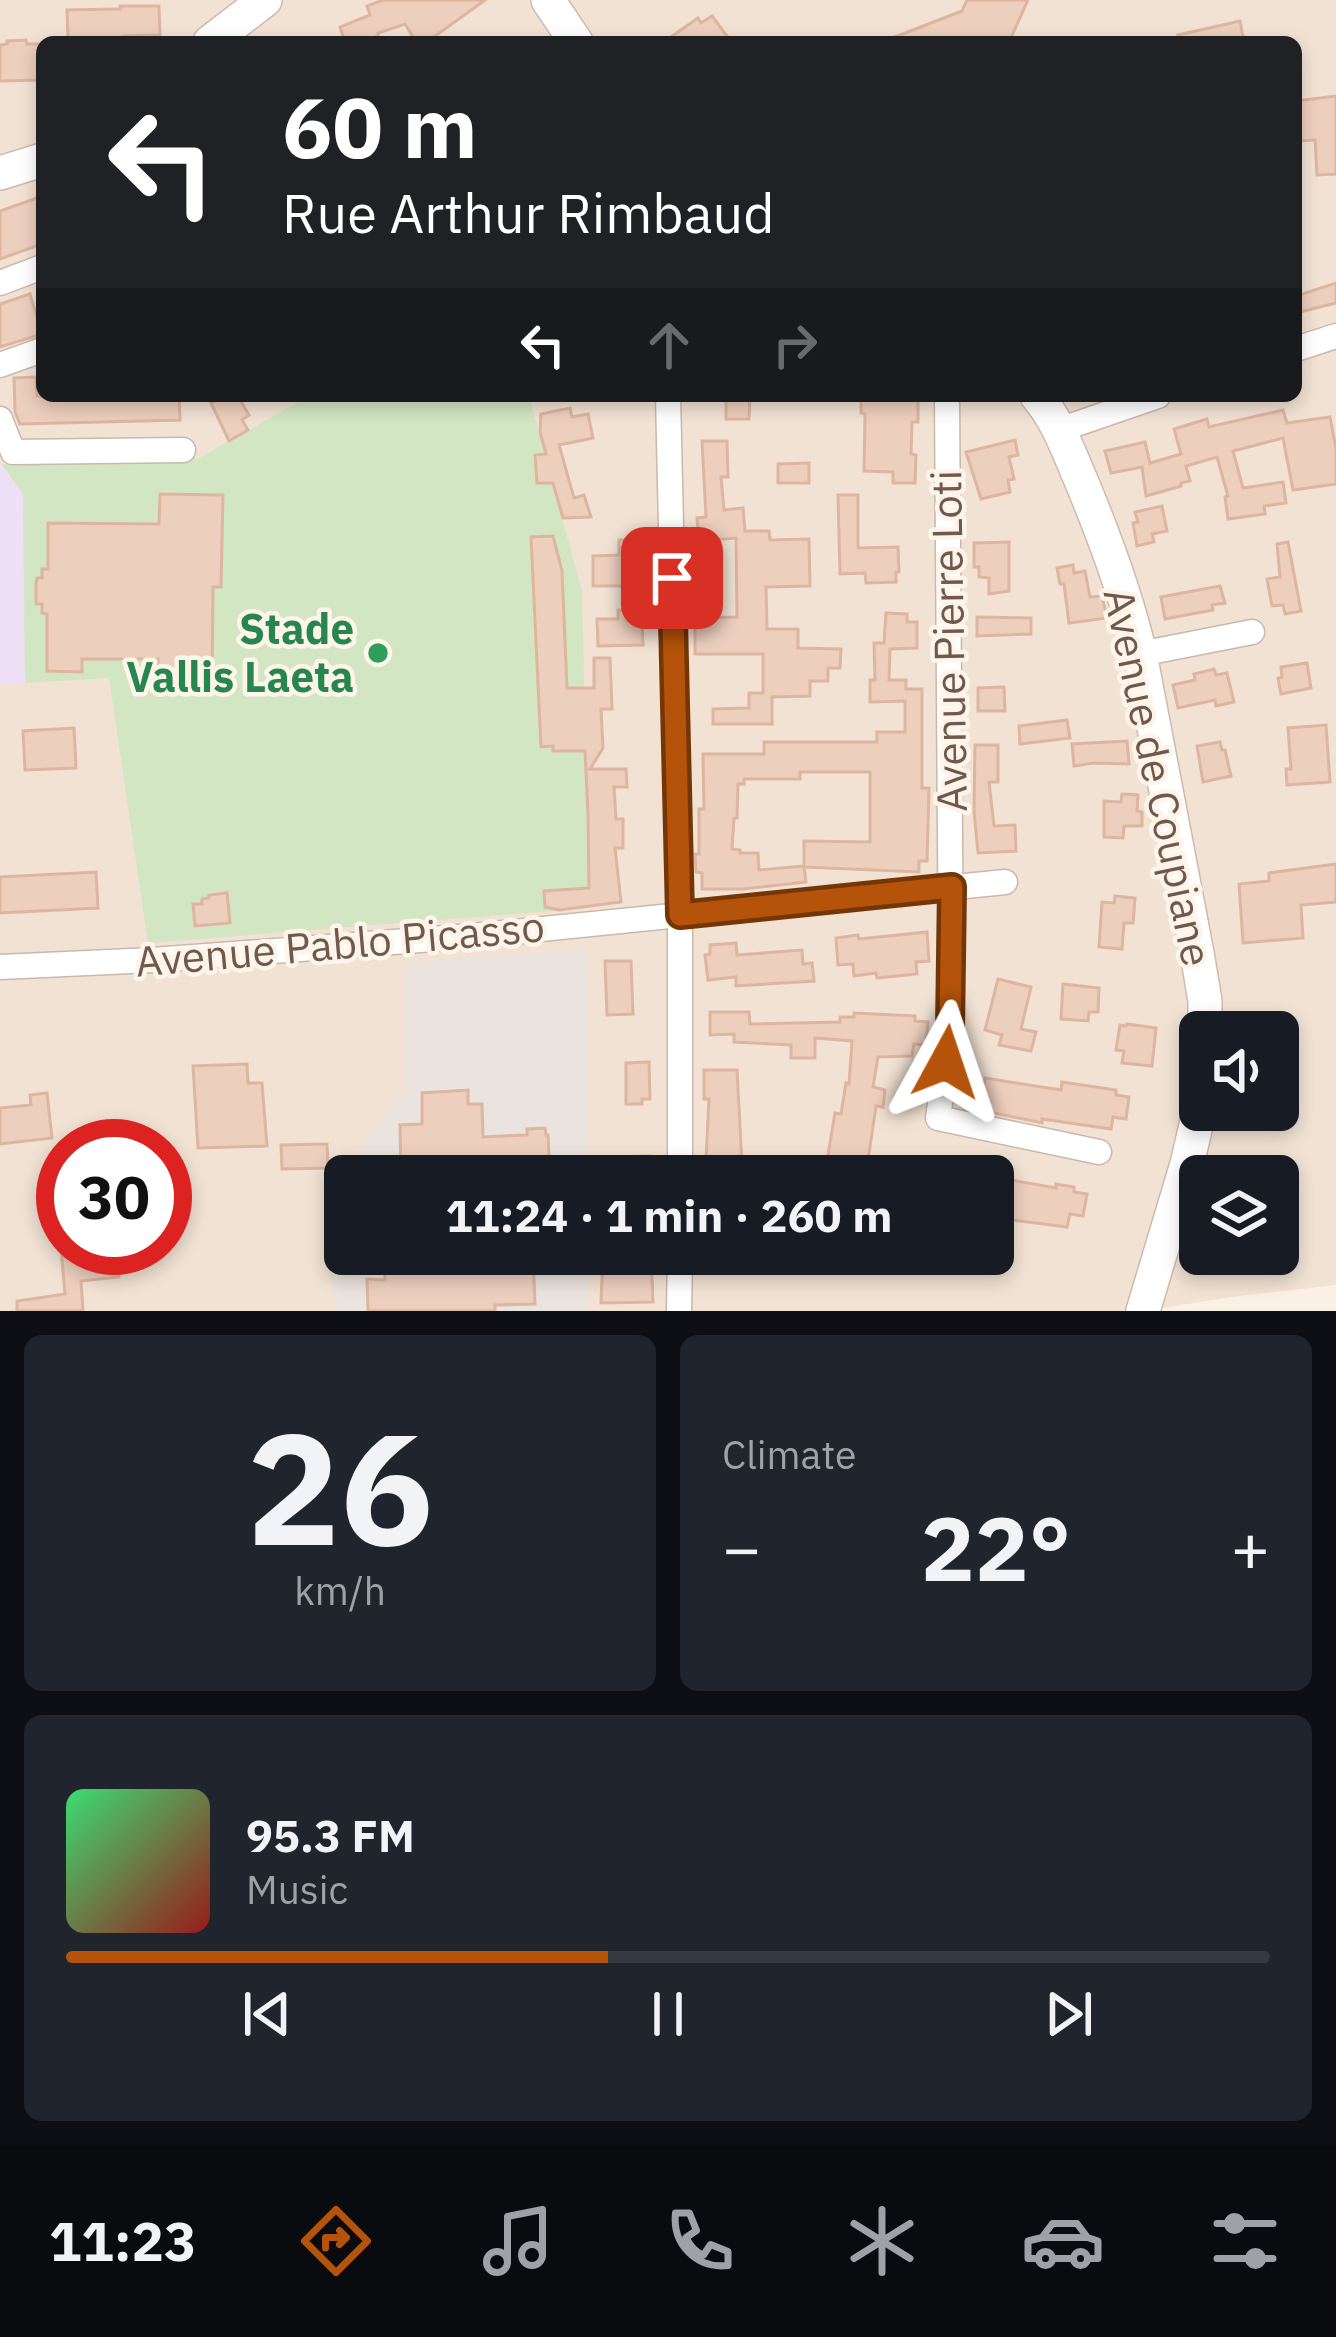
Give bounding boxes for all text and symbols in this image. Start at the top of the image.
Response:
text: 60 m [282,72,478,181]
icon: left [84,84,240,240]
text: Rue Arthur Rimbaud [282,178,774,248]
icon: left [510,312,576,378]
icon: ahead [636,312,702,378]
icon: right [762,312,828,378]
street label: Avenue Pierre Loti [918,469,979,813]
pin [621,527,723,629]
icon: arrive [639,545,705,611]
street label: Avenue de Coupiane [1092,583,1225,971]
place label: Stade Vallis Laeta [126,601,354,704]
marker: Stade Vallis Laeta [365,640,391,666]
street label: Avenue Pablo Picasso [133,898,547,989]
position arrow [883,999,1009,1125]
map controls [1179,1011,1299,1275]
button: sound [1179,1011,1299,1131]
speed limit sign: 30 [36,1119,192,1275]
button: layers [1179,1155,1299,1275]
text: 11:24 · 1 min · 260 m [446,1186,892,1244]
text: 26 [246,1385,434,1588]
text: Climate [722,1429,856,1480]
text: 22° [921,1489,1071,1606]
text: − [722,1504,762,1590]
text: + [1230,1504,1270,1590]
text: km/h [294,1565,386,1616]
text: 95.3 FM [246,1806,415,1864]
text: Music [246,1864,348,1915]
icon: previous [234,1981,300,2047]
icon: pause [635,1981,701,2047]
icon: next [1036,1981,1102,2047]
icon: directions [294,2199,378,2283]
icon: music [476,2199,560,2283]
icon: phone [658,2199,742,2283]
icon: climate [840,2199,924,2283]
icon: car [1021,2199,1105,2283]
icon: filters [1203,2199,1287,2283]
text: 11:23 [49,2206,196,2276]

